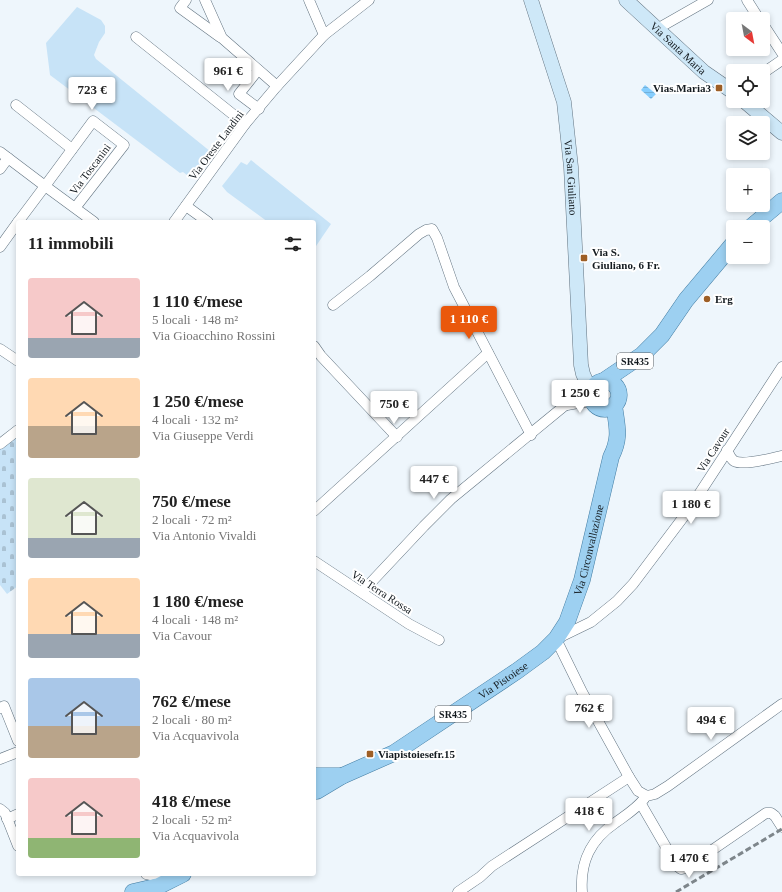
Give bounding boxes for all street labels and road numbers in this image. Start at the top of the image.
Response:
street label: Via Santa Maria [648,19,709,77]
street label: Via Oreste Landini [186,108,246,182]
street label: Via San Giuliano [562,139,579,216]
street label: Via Toscanini [67,141,113,197]
road number: SR435 [617,353,653,369]
street label: Via Cavour [694,425,732,474]
street label: Via Circonvallazione [571,503,606,597]
street label: Via Terra Rossa [349,568,415,616]
street label: Via Pistoiese [476,659,530,701]
road number: SR435 [435,706,471,722]

